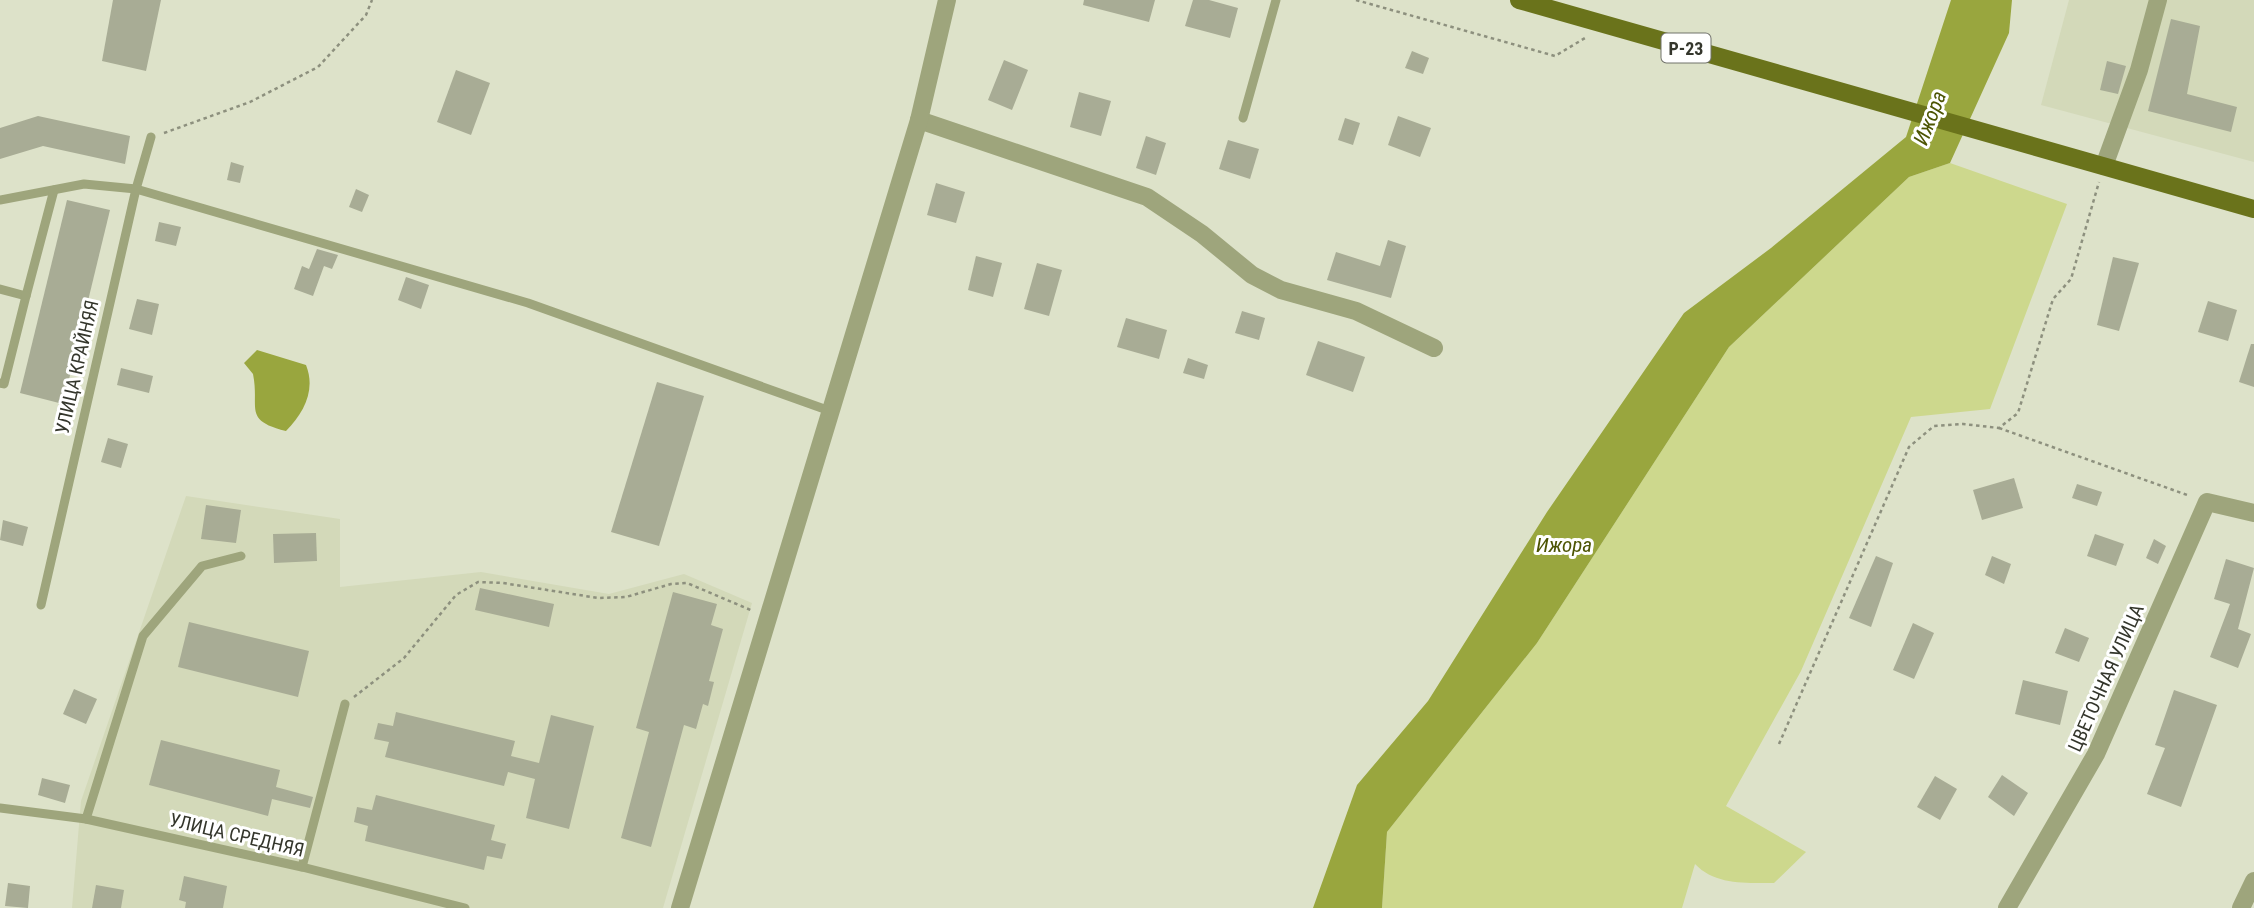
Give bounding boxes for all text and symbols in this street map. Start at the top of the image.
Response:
road number: Р-23 [1662,33,1710,62]
water label: Ижора [1909,88,1951,148]
street label: УЛИЦА КРАЙНЯЯ [50,298,104,436]
water label: Ижора [1536,533,1592,557]
street label: ЦВЕТОЧНАЯ УЛИЦА [2063,601,2149,755]
street label: УЛИЦА СРЕДНЯЯ [167,808,307,862]

